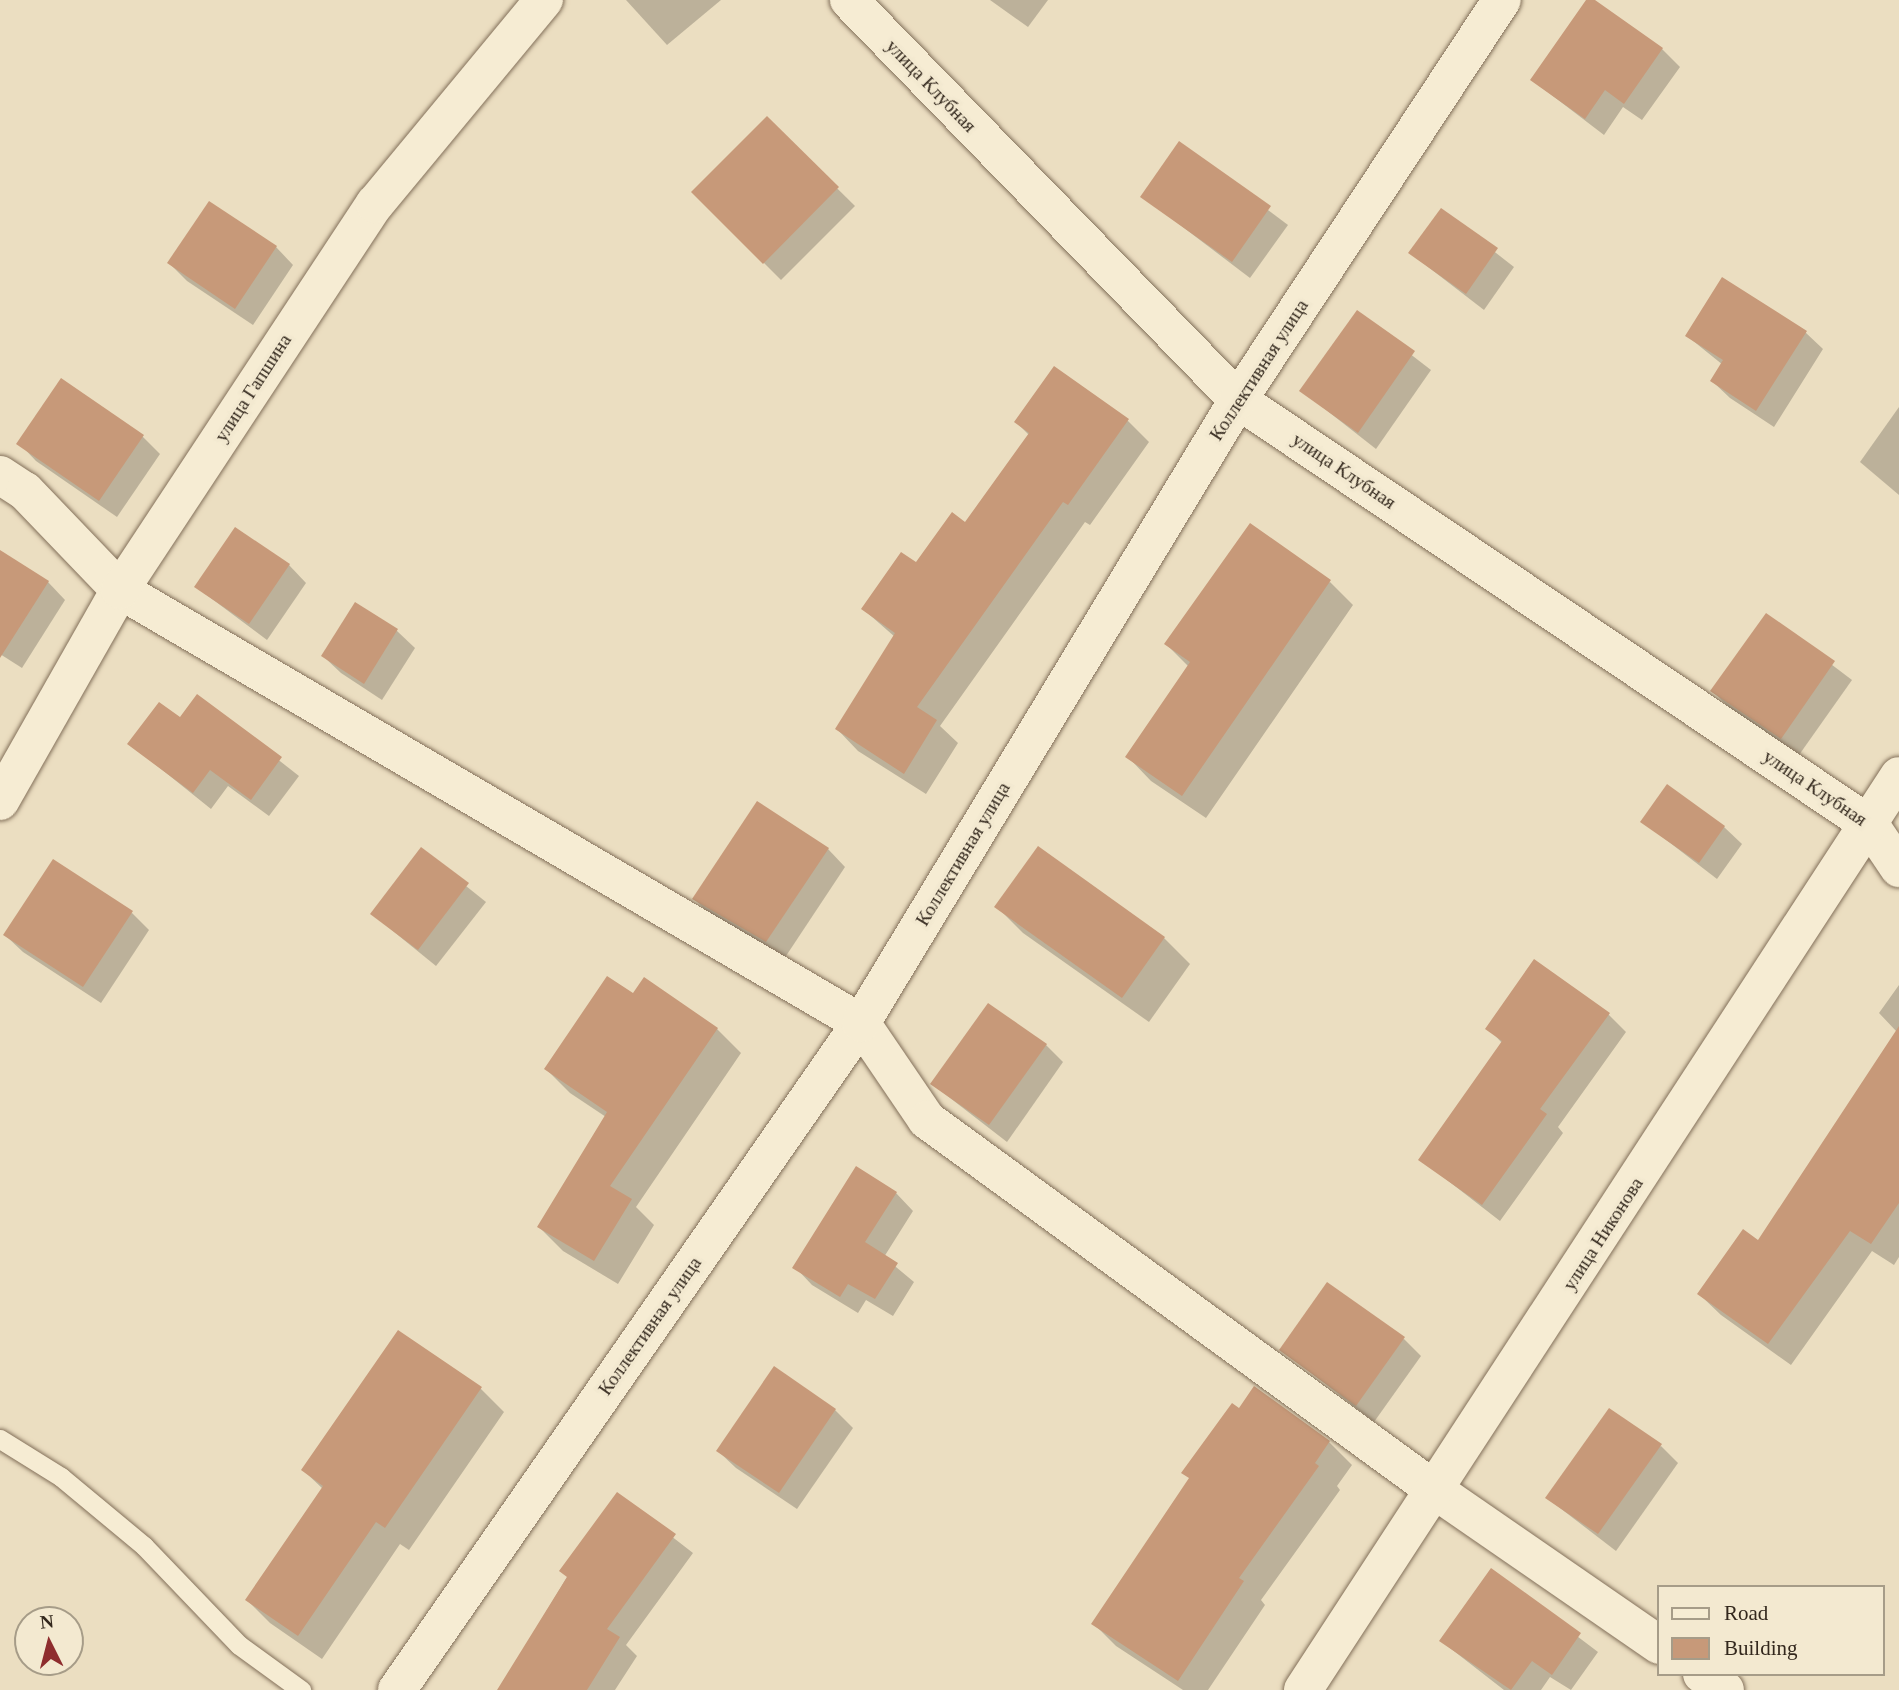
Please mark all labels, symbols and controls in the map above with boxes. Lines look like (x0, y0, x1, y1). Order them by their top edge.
street label: улица Клубная (881, 35, 981, 137)
street label: Коллективная улица (1205, 295, 1313, 445)
street label: улица Гапшина (210, 330, 296, 446)
street label: улица Клубная (1288, 428, 1400, 514)
street label: улица Клубная (1759, 745, 1871, 831)
street label: Коллективная улица (911, 778, 1015, 930)
street label: улица Никонова (1558, 1173, 1648, 1295)
street label: Коллективная улица (594, 1252, 706, 1400)
legend (1658, 1585, 1885, 1676)
text: Road (1724, 1601, 1768, 1625)
north arrow (14, 1606, 84, 1676)
text: N (39, 1610, 55, 1633)
text: Building (1724, 1636, 1798, 1660)

